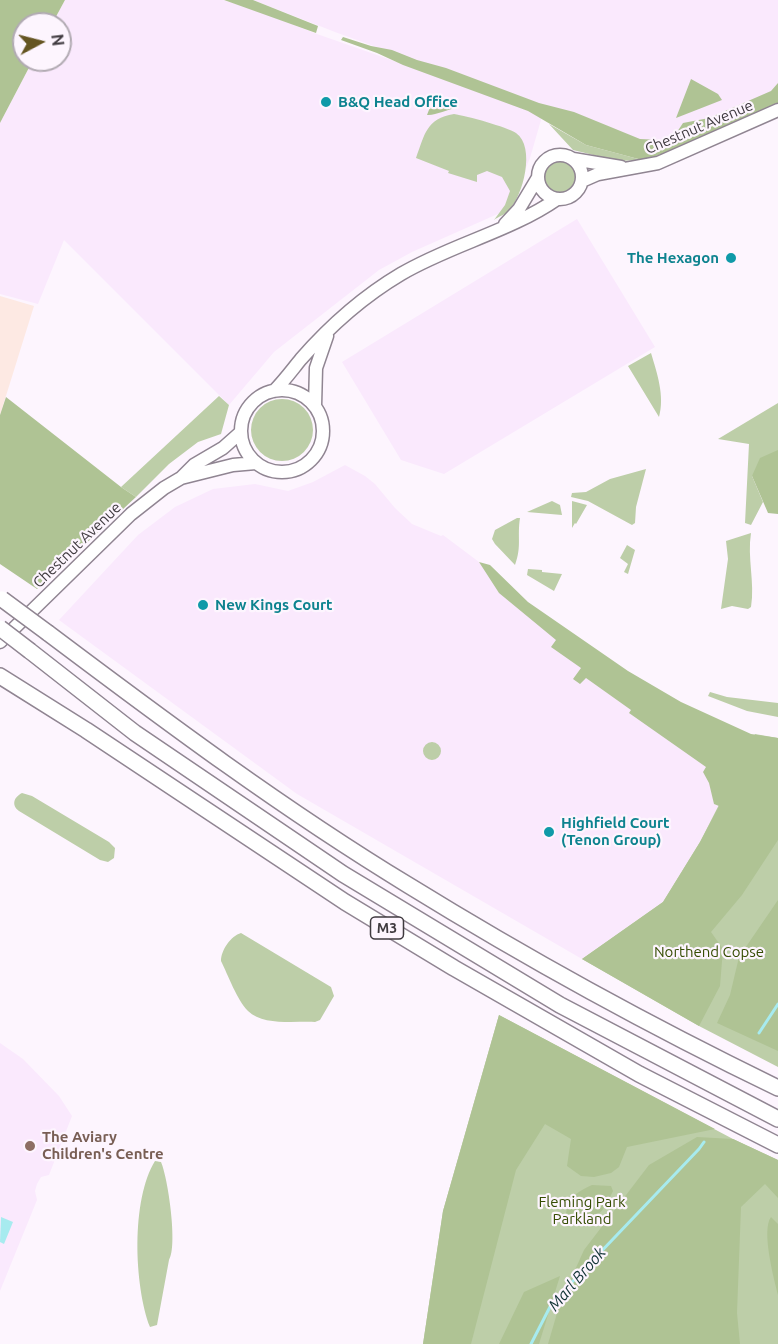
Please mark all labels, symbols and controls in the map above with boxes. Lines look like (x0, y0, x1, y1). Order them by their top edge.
north arrow (12, 12, 72, 72)
text: N (48, 33, 68, 47)
place label: B&Q Head Office (338, 93, 458, 111)
marker: B&Q Head Office (319, 95, 333, 109)
street label: Chestnut Avenue (642, 96, 756, 158)
place label: The Hexagon (627, 249, 719, 267)
marker: The Hexagon (724, 251, 738, 265)
street label: Chestnut Avenue (29, 498, 125, 592)
place label: New Kings Court (215, 596, 333, 614)
marker: New Kings Court (196, 598, 210, 612)
place label: Highfield Court (Tenon Group) (561, 814, 670, 849)
marker: Highfield Court (Tenon Group) (542, 825, 556, 839)
road number: M3 (370, 917, 404, 939)
park label: Northend Copse (654, 943, 764, 961)
place label: The Aviary Children's Centre (42, 1128, 164, 1163)
marker: The Aviary Children's Centre (23, 1139, 37, 1153)
park label: Fleming Park Parkland (538, 1193, 626, 1228)
water label: Marl Brook (544, 1243, 610, 1315)

